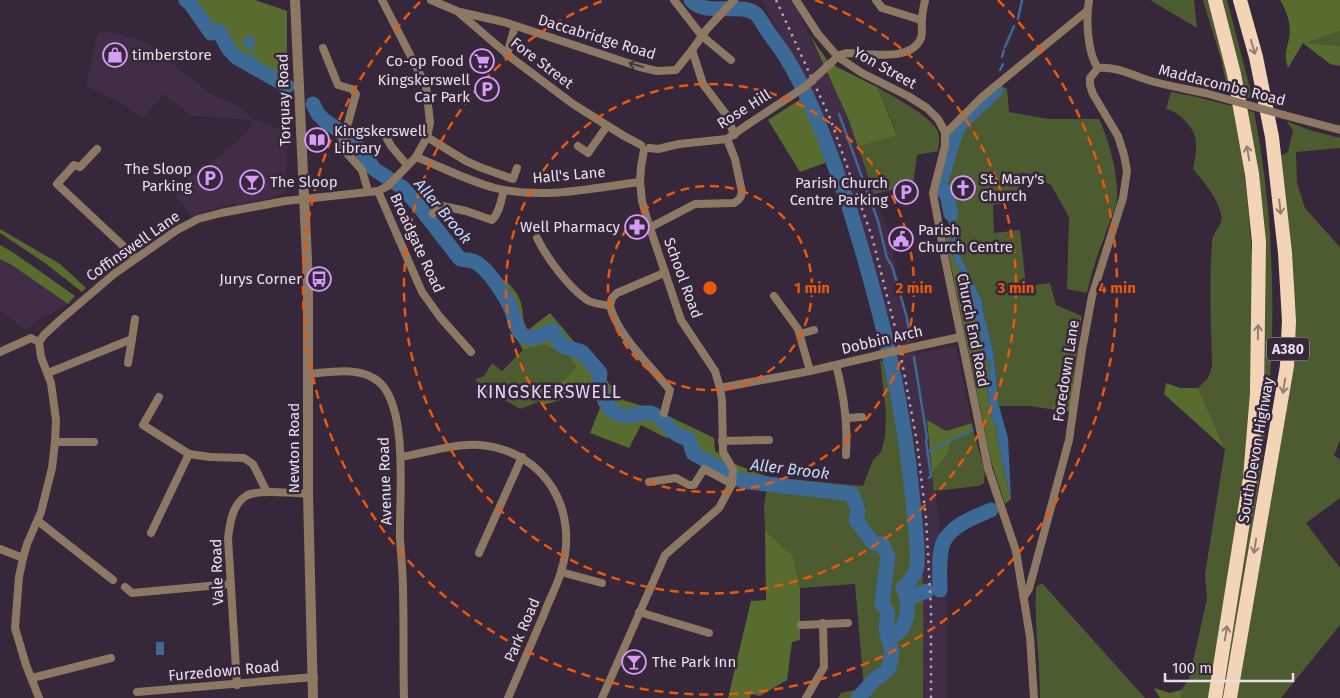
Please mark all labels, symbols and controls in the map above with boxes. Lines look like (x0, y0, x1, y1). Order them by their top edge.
street label: Daccabridge Road (536, 11, 658, 63)
street label: Fore Street (507, 34, 577, 93)
one-way arrow (1249, 38, 1259, 54)
shop icon: timberstore (102, 42, 128, 68)
street label: Yon Street (850, 43, 920, 93)
place label: timberstore (132, 46, 212, 64)
supermarket icon: Co-op Food (469, 48, 495, 74)
place label: Co-op Food (386, 52, 464, 70)
street label: Torquay Road (273, 53, 295, 147)
one-way arrow (629, 60, 645, 70)
street label: Maddacombe Road (1157, 61, 1287, 109)
place label: Kingskerswell Car Park (378, 71, 471, 106)
parking icon: Kingskerswell Car Park (474, 76, 500, 102)
street label: Rose Hill (714, 85, 775, 133)
place label: Kingskerswell Library (334, 122, 427, 157)
library icon: Kingskerswell Library (304, 127, 330, 153)
one-way arrow (1243, 145, 1253, 161)
place label: The Sloop Parking (124, 160, 192, 195)
street label: Hall's Lane (532, 163, 606, 187)
parking icon: The Sloop Parking (197, 165, 223, 191)
bar icon: The Sloop (239, 169, 265, 195)
place label: St. Mary's Church (980, 170, 1044, 205)
place label: The Sloop (270, 173, 338, 191)
water label: Aller Brook (410, 174, 476, 248)
place label: Parish Church Centre Parking (790, 174, 888, 209)
church icon: St. Mary's Church (950, 175, 976, 201)
parking icon: Parish Church Centre Parking (893, 179, 919, 205)
street label: Broadgate Road (386, 190, 448, 296)
one-way arrow (1275, 199, 1285, 215)
street label: Coffinswell Lane (83, 207, 183, 285)
pharmacy icon: Well Pharmacy (624, 214, 650, 240)
place label: Well Pharmacy (520, 218, 621, 236)
place label: Parish Church Centre (918, 221, 1013, 256)
public building icon: Parish Church Centre (888, 226, 914, 252)
street label: School Road (660, 235, 706, 321)
bus stop icon: Jurys Corner (306, 266, 332, 292)
place label: Jurys Corner (219, 270, 302, 288)
street label: Church End Road (953, 272, 993, 388)
centre of rings (701, 279, 719, 297)
text: 1 min (794, 279, 830, 297)
text: 2 min (896, 279, 932, 297)
text: 3 min (997, 279, 1034, 297)
text: 4 min (1098, 279, 1136, 297)
street label: Foredown Lane (1049, 319, 1083, 423)
street label: Dobbin Arch (839, 322, 925, 358)
one-way arrow (1253, 324, 1263, 340)
road number: A380 (1267, 338, 1309, 360)
street label: South Devon Highway (1234, 375, 1278, 524)
one-way arrow (1278, 378, 1288, 394)
district label: KINGSKERSWELL (476, 381, 622, 403)
street label: Newton Road (285, 403, 303, 493)
street label: Avenue Road (374, 437, 396, 525)
water label: Aller Brook (749, 455, 831, 483)
street label: Vale Road (207, 538, 227, 606)
one-way arrow (1250, 538, 1260, 554)
street label: Park Road (500, 595, 544, 665)
one-way arrow (1221, 625, 1231, 641)
bar icon: The Park Inn (621, 649, 647, 675)
scale bar (1165, 650, 1292, 682)
place label: The Park Inn (652, 653, 736, 671)
street label: Furzedown Road (168, 657, 280, 685)
text: 100 m (1172, 659, 1212, 677)

